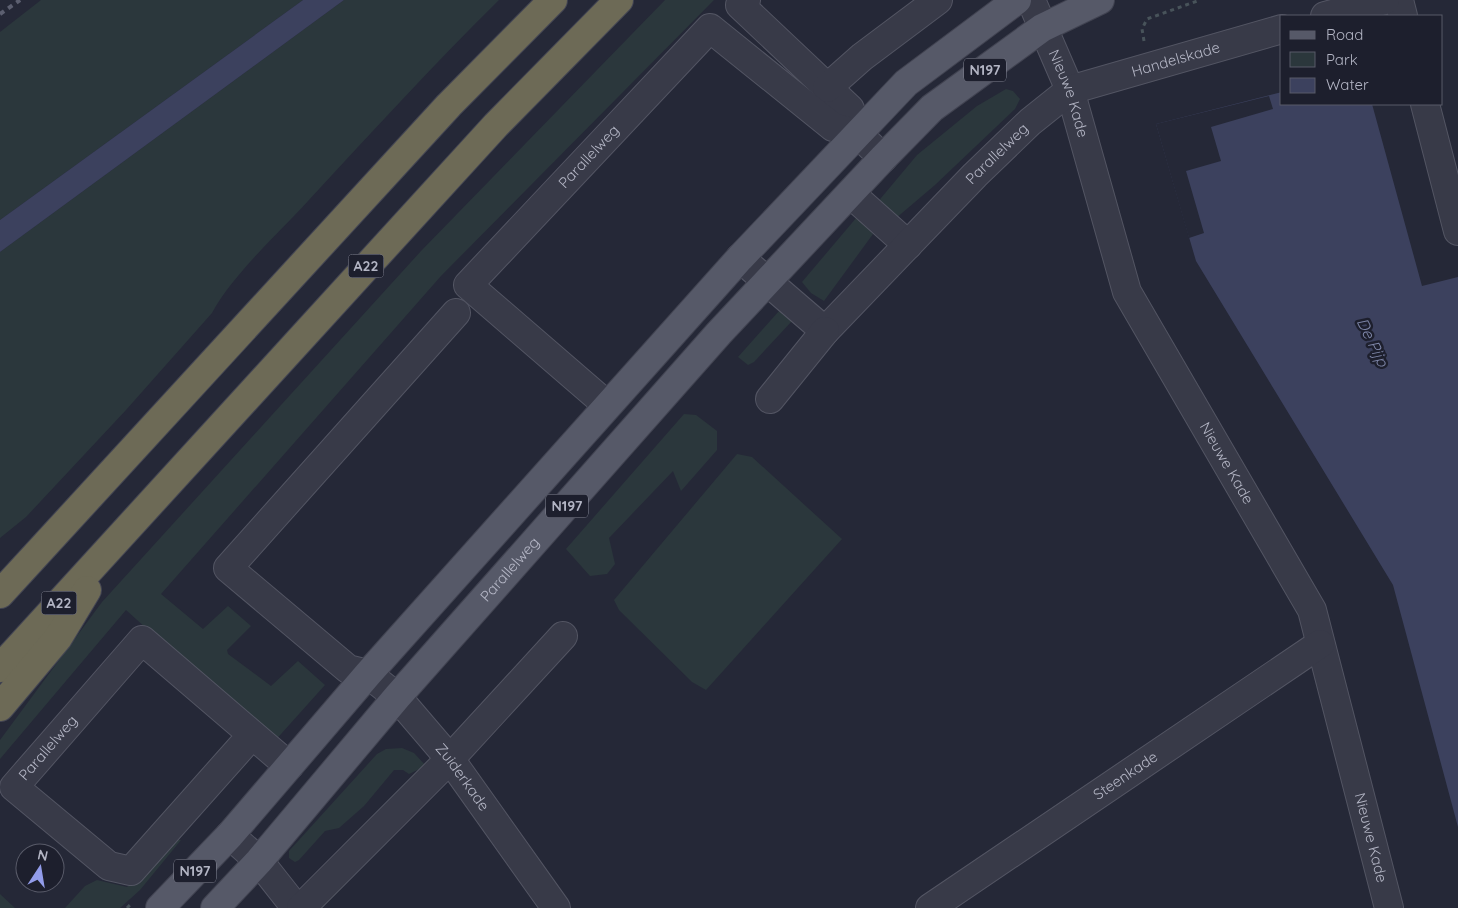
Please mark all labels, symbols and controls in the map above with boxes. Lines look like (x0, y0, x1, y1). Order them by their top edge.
legend (1280, 15, 1443, 105)
text: Road (1326, 25, 1363, 44)
street label: Handelskade (1129, 37, 1222, 81)
street label: Nieuwe Kade (1045, 47, 1093, 139)
text: Park (1326, 50, 1358, 69)
road number: N197 (964, 58, 1006, 82)
text: Water (1326, 75, 1369, 94)
street label: Parallelweg (961, 119, 1032, 188)
street label: Parallelweg (554, 121, 623, 192)
road number: A22 (348, 255, 384, 278)
water label: De Pijp (1353, 314, 1394, 371)
street label: Nieuwe Kade (1196, 418, 1258, 507)
road number: N197 (546, 494, 588, 518)
street label: Parallelweg (476, 533, 543, 605)
road number: A22 (42, 592, 76, 614)
street label: Parallelweg (14, 711, 81, 784)
street label: Zuiderkade (432, 739, 494, 814)
street label: Steenkade (1089, 747, 1161, 804)
street label: Nieuwe Kade (1351, 791, 1392, 884)
north arrow (15, 843, 65, 893)
text: N (36, 845, 50, 865)
road number: N197 (174, 859, 216, 882)

